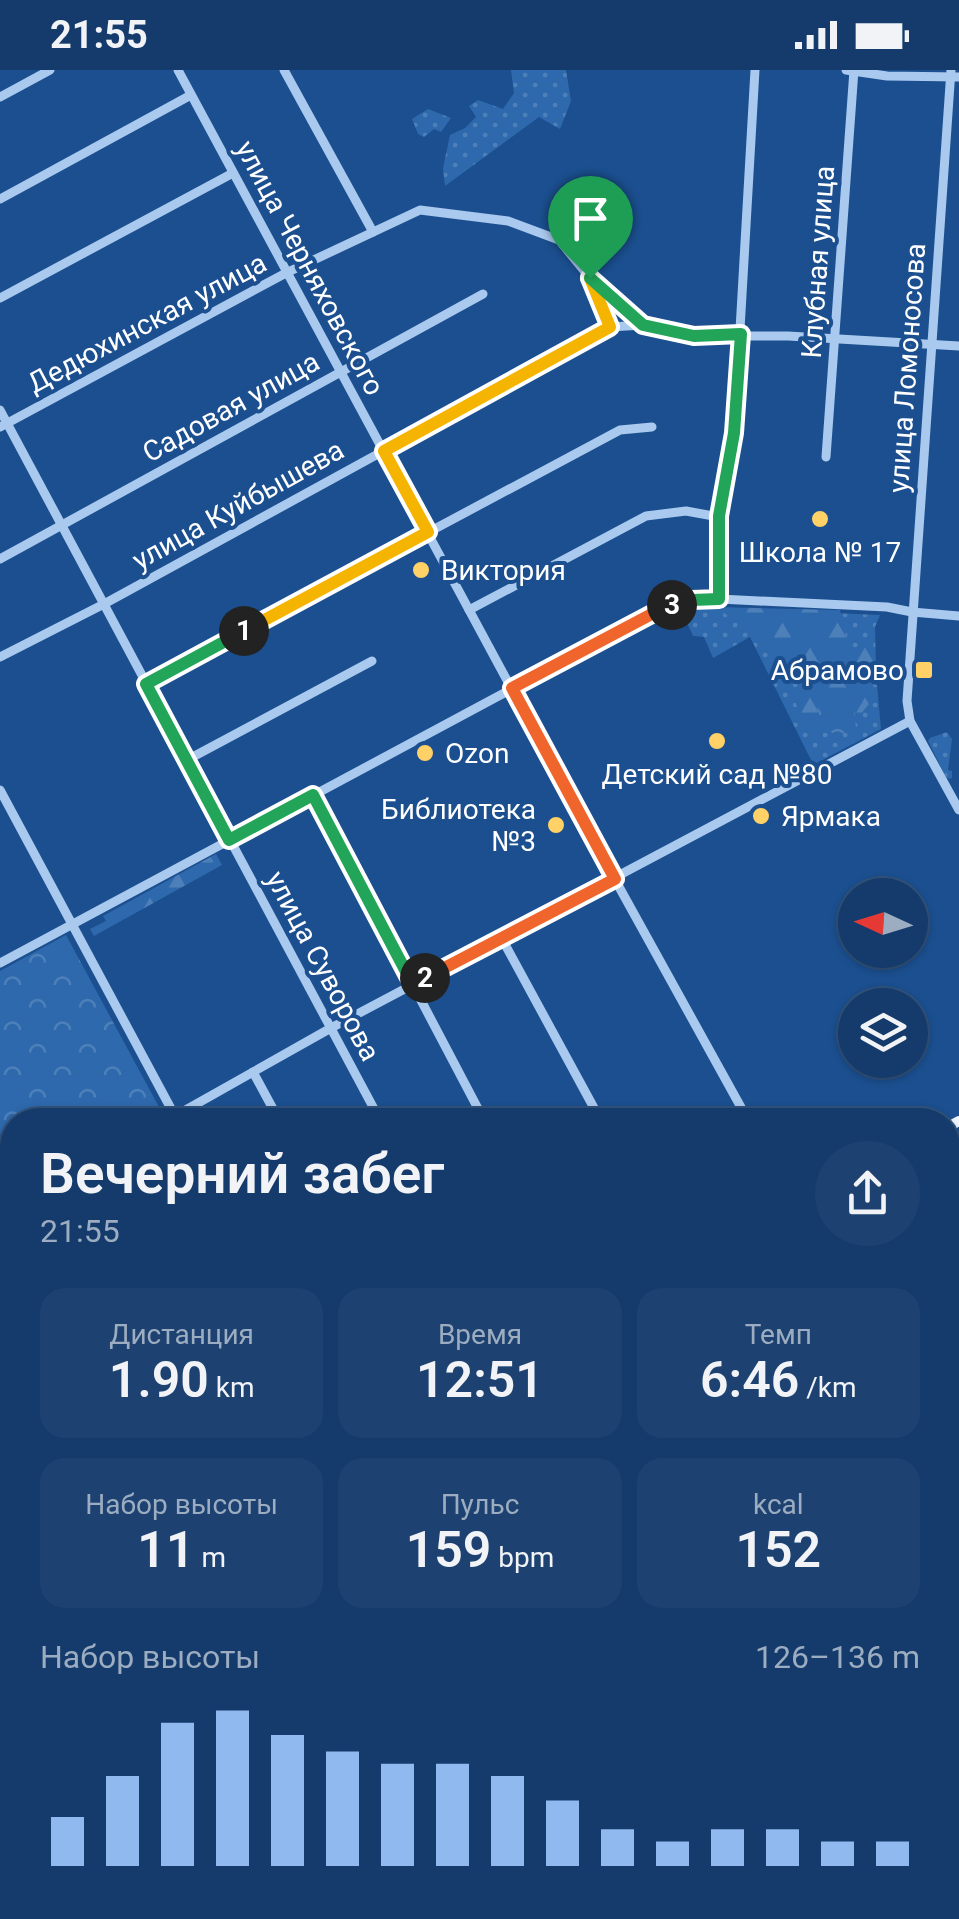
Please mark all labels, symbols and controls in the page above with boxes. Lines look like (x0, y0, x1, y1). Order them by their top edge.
text: 21:55 (50, 13, 148, 57)
street label: улица Черняховского (229, 135, 391, 401)
street label: Клубная улица (795, 164, 841, 360)
pin (548, 176, 633, 279)
icon: arrive (563, 191, 618, 246)
street label: улица Ломоносова (882, 242, 932, 494)
street label: Дедюхинская улица (22, 246, 272, 400)
street label: Садовая улица (137, 345, 325, 469)
street label: улица Куйбышева (127, 433, 349, 577)
marker: Школа № 17 (809, 508, 831, 530)
place label: Школа № 17 (739, 536, 901, 569)
place label: Виктория (441, 554, 566, 587)
marker: Виктория (410, 559, 432, 581)
pin: 3 (647, 580, 697, 630)
text: 3 (664, 588, 680, 621)
pin: 1 (219, 606, 269, 656)
text: 1 (236, 614, 252, 647)
place label: Абрамово (771, 654, 904, 687)
marker: Абрамово (913, 659, 935, 681)
marker: Детский сад №80 (706, 730, 728, 752)
place label: Ozon (445, 737, 509, 770)
marker: Ozon (414, 742, 436, 764)
place label: Детский сад №80 (601, 758, 833, 791)
place label: Библиотека №3 (381, 793, 536, 858)
place label: Ярмака (781, 800, 881, 833)
marker: Ярмака (750, 805, 772, 827)
marker: Библиотека №3 (545, 814, 567, 836)
street label: улица Суворова (259, 865, 387, 1067)
north arrow (838, 878, 928, 968)
map controls (838, 878, 928, 1078)
pin: 2 (400, 953, 450, 1003)
text: 2 (417, 961, 433, 994)
button: layers (838, 988, 928, 1078)
button: share (815, 1141, 920, 1246)
text: Вечерний забег (40, 1142, 444, 1206)
text: 21:55 (40, 1212, 120, 1250)
text: Дистанция (109, 1318, 254, 1351)
text: Время (438, 1318, 522, 1351)
text: Темп (745, 1318, 812, 1351)
text: 1.90 (109, 1351, 209, 1409)
text: 12:51 (416, 1351, 544, 1409)
text: 6:46 (700, 1351, 799, 1409)
text: km (209, 1371, 254, 1404)
text: /km (799, 1371, 857, 1404)
text: Набор высоты (85, 1488, 278, 1521)
text: Пульс (441, 1488, 519, 1521)
text: kcal (753, 1488, 804, 1521)
text: 11 (137, 1521, 194, 1579)
text: 159 (406, 1521, 491, 1579)
text: 152 (735, 1521, 821, 1579)
text: m (194, 1541, 226, 1574)
text: bpm (491, 1541, 554, 1574)
text: Набор высоты (40, 1638, 260, 1676)
text: 126–136 m (755, 1638, 920, 1676)

